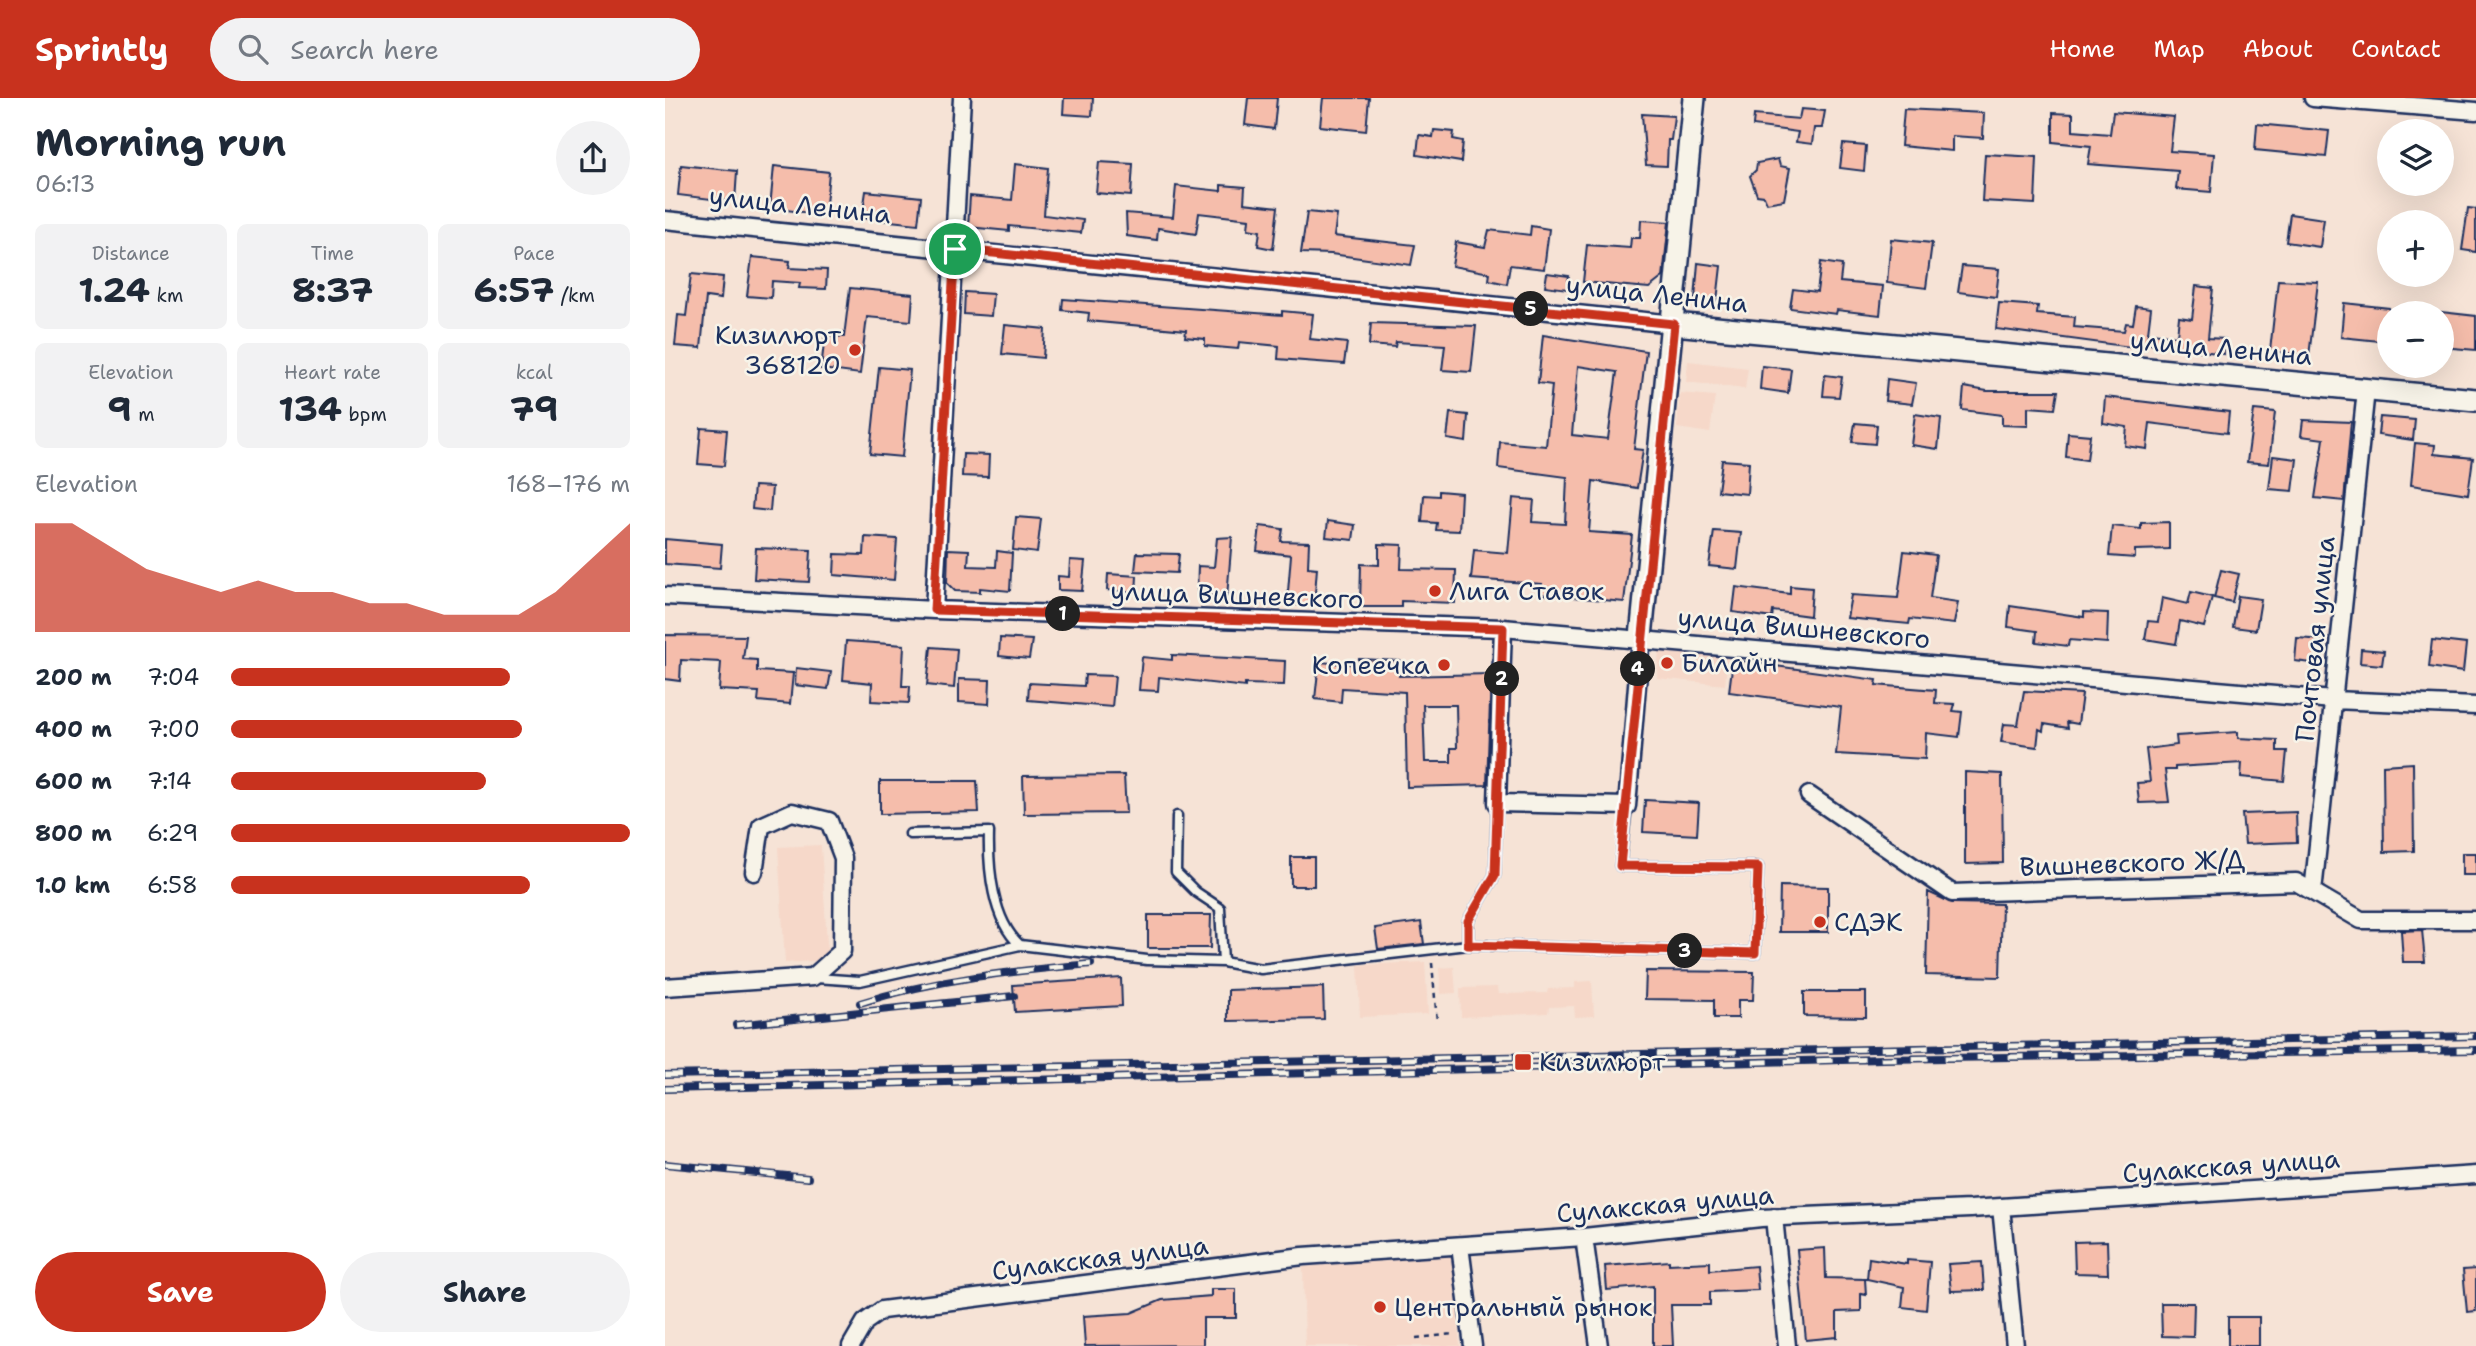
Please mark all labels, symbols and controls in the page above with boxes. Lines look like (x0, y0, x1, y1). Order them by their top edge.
search box (210, 18, 700, 81)
text: Sprintly (35, 27, 168, 72)
icon: search (234, 30, 272, 68)
text: Search here (290, 32, 439, 67)
text: Home (2049, 33, 2115, 65)
text: Map (2153, 33, 2205, 65)
text: About (2243, 33, 2313, 65)
text: Contact (2351, 33, 2441, 65)
text: Morning run (35, 117, 286, 168)
map controls (2377, 119, 2454, 378)
button: layers (2377, 119, 2454, 196)
button: share (556, 121, 630, 195)
text: 06:13 (35, 169, 95, 199)
street label: улица Ленина (707, 178, 893, 231)
button: + (2377, 210, 2454, 287)
pin (925, 219, 985, 279)
icon: arrive (936, 230, 974, 268)
text: Distance (92, 241, 170, 266)
text: Time (311, 241, 354, 266)
text: Pace (513, 241, 555, 266)
text: 1.24 (78, 266, 150, 313)
text: 8:37 (292, 266, 373, 313)
text: 6:57 (474, 266, 554, 313)
street label: улица Ленина (1564, 267, 1750, 320)
text: km (150, 283, 183, 308)
text: /km (554, 283, 595, 308)
pin: 5 (1513, 292, 1549, 326)
text: 5 (1525, 296, 1536, 321)
button: − (2377, 301, 2454, 378)
place label: Кизилюрт 368120 (715, 317, 842, 382)
street label: улица Ленина (2129, 322, 2313, 373)
marker: Кизилюрт 368120 (847, 342, 863, 358)
text: Elevation (88, 360, 173, 385)
text: Heart rate (284, 360, 381, 385)
text: kcal (516, 360, 553, 385)
text: 9 (107, 385, 132, 432)
text: 134 (278, 385, 342, 432)
text: 79 (510, 385, 559, 432)
text: m (132, 402, 155, 427)
text: bpm (342, 402, 387, 427)
text: Elevation (35, 469, 138, 499)
text: 168–176 m (506, 469, 630, 499)
street label: Почтовая улица (2286, 534, 2343, 743)
street label: улица Вишневского (1110, 573, 1364, 616)
place label: Лига Ставок (1449, 573, 1605, 608)
marker: Лига Ставок (1427, 583, 1443, 599)
pin: 1 (1045, 596, 1081, 632)
street label: улица Вишневского (1676, 599, 1932, 656)
text: 1 (1058, 601, 1067, 626)
place label: Билайн (1681, 645, 1778, 680)
place label: Копеечка (1312, 647, 1430, 682)
pin: 4 (1621, 652, 1655, 686)
marker: Билайн (1659, 655, 1675, 671)
text: 4 (1631, 656, 1644, 681)
marker: Копеечка (1436, 657, 1452, 673)
text: 200 m (35, 662, 112, 692)
text: 7:04 (147, 662, 199, 692)
pin: 2 (1485, 662, 1519, 696)
text: 2 (1495, 666, 1508, 691)
text: 400 m (35, 714, 112, 744)
text: 7:00 (147, 714, 200, 744)
text: 600 m (35, 766, 112, 796)
text: 7:14 (147, 766, 192, 796)
text: 800 m (35, 818, 112, 848)
text: 6:29 (147, 818, 198, 848)
street label: Вишневского Ж/Д (2019, 841, 2246, 884)
text: 1.0 km (35, 870, 110, 900)
text: 6:58 (147, 870, 198, 900)
place label: СДЭК (1834, 904, 1903, 939)
marker: СДЭК (1812, 914, 1828, 930)
pin: 3 (1667, 934, 1703, 968)
text: 3 (1678, 938, 1691, 963)
place label: Кизилюрт (1539, 1044, 1666, 1079)
marker: Кизилюрт (1513, 1052, 1533, 1072)
street label: Сулакская улица (2121, 1140, 2341, 1191)
street label: Сулакская улица (1555, 1177, 1775, 1230)
street label: Сулакская улица (990, 1227, 1210, 1288)
button: Save (35, 1252, 326, 1332)
button: Share (340, 1252, 630, 1332)
place label: Центральный рынок (1394, 1289, 1653, 1324)
marker: Центральный рынок (1372, 1299, 1388, 1315)

